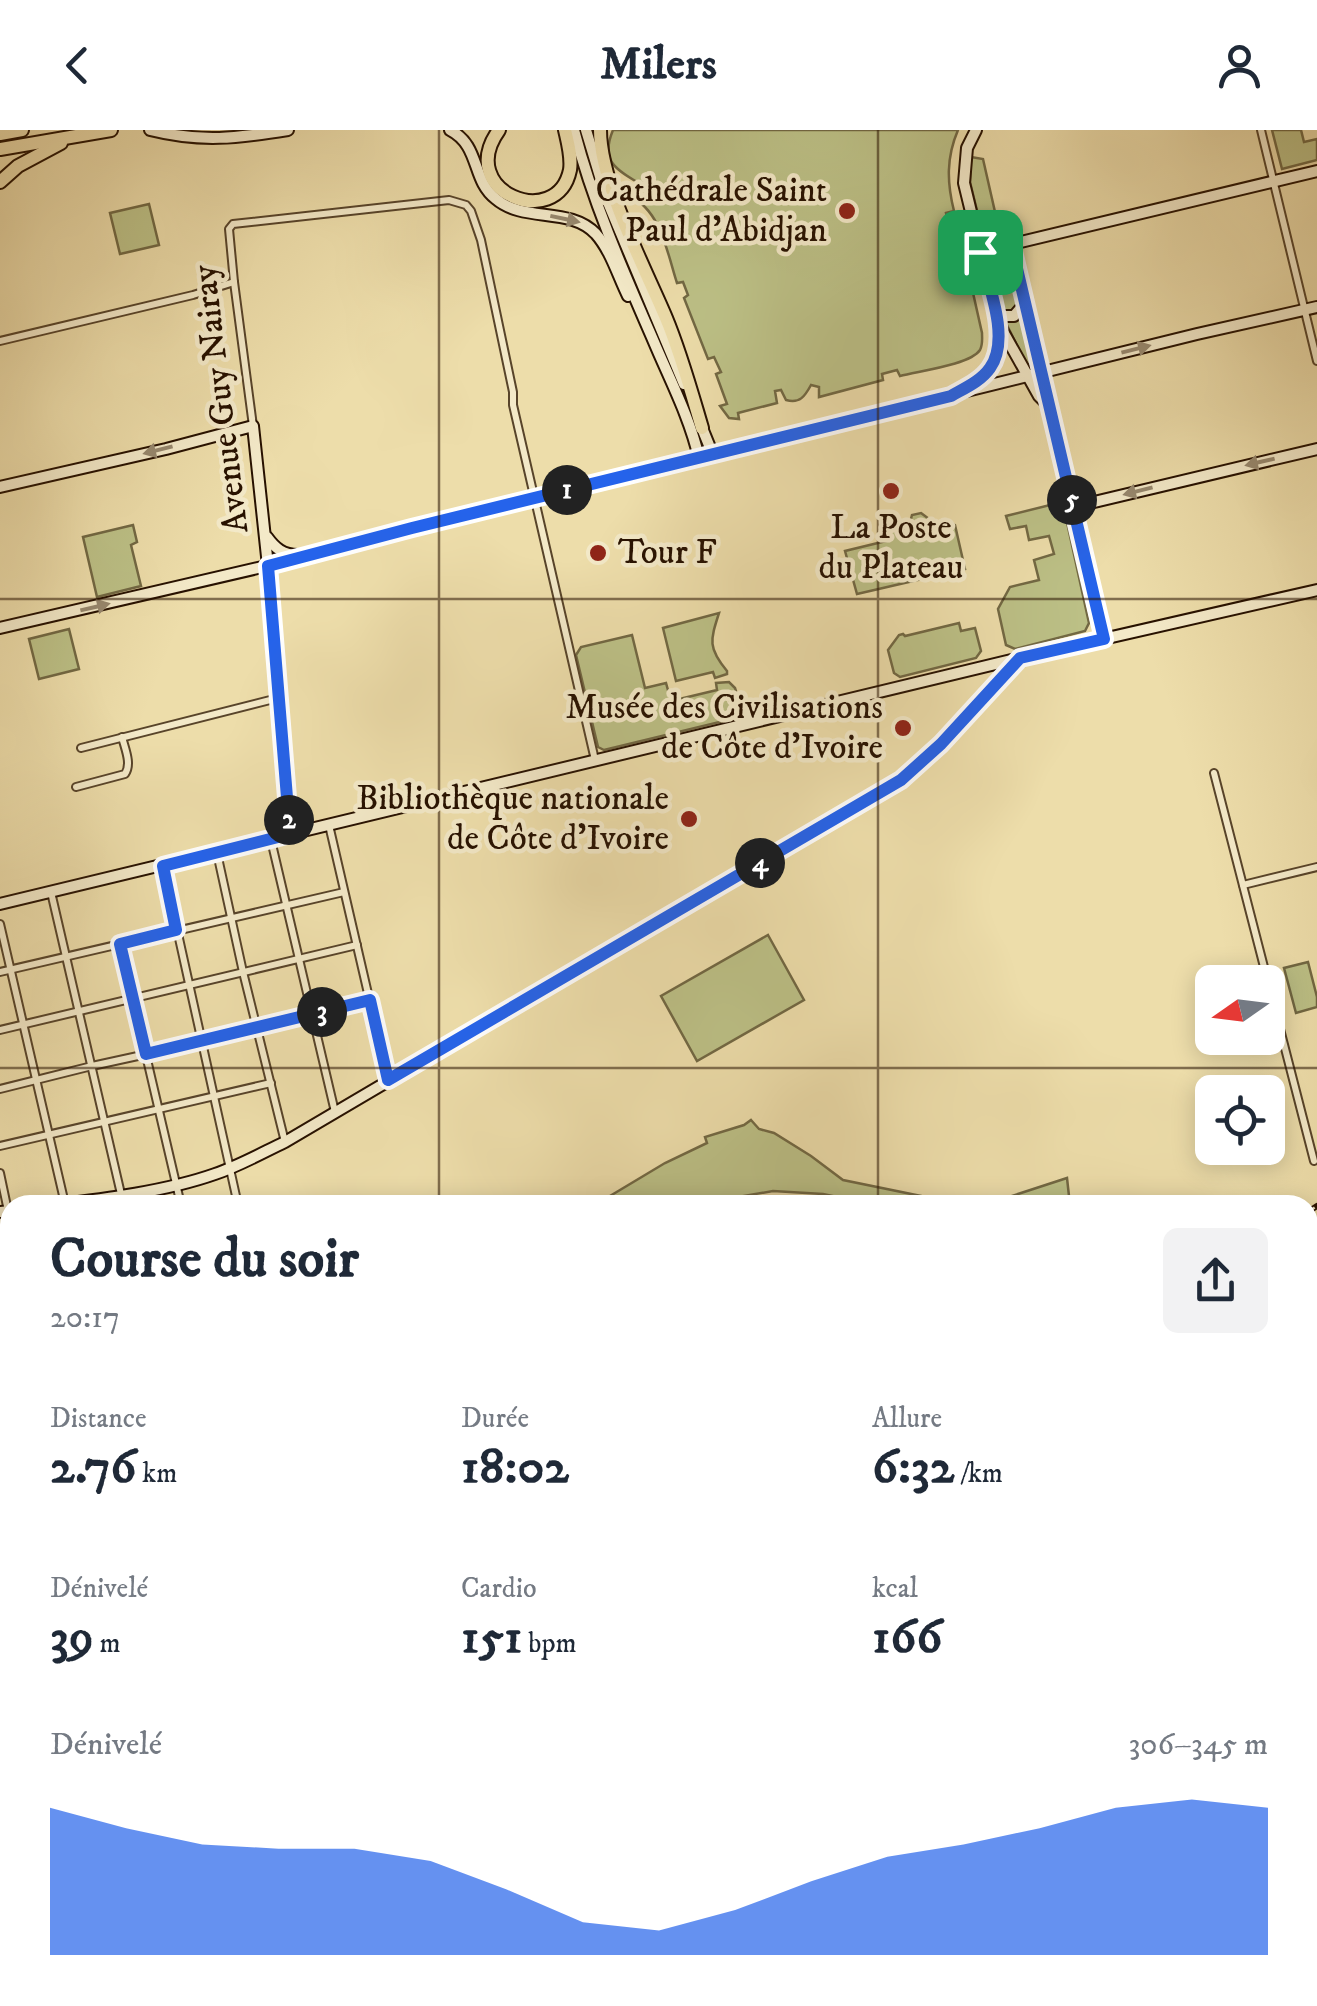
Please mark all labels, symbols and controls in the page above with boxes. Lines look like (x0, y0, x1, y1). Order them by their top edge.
text: Milers (600, 37, 717, 93)
icon: back (50, 38, 105, 93)
icon: person (1212, 38, 1267, 93)
place label: Cathédrale Saint Paul d'Abidjan (596, 169, 827, 253)
marker: Cathédrale Saint Paul d'Abidjan (836, 200, 858, 222)
pin (938, 210, 1023, 295)
one-way arrow (550, 212, 581, 228)
icon: arrive (953, 225, 1008, 280)
street label: Avenue Guy Nairay (183, 262, 259, 536)
one-way arrow (1121, 341, 1152, 356)
one-way arrow (143, 443, 174, 459)
one-way arrow (1244, 455, 1275, 470)
pin: 1 (542, 465, 592, 515)
text: 1 (562, 472, 572, 507)
pin: 5 (1047, 475, 1097, 525)
marker: La Poste du Plateau (880, 480, 902, 502)
text: 5 (1065, 482, 1079, 517)
one-way arrow (1122, 483, 1153, 499)
place label: La Poste du Plateau (819, 506, 963, 590)
place label: Tour F (618, 531, 717, 575)
marker: Tour F (587, 542, 609, 564)
one-way arrow (80, 598, 111, 614)
place label: Musée des Civilisations de Côte d’Ivoire (565, 686, 883, 770)
marker: Musée des Civilisations de Côte d’Ivoire (892, 717, 914, 739)
place label: Bibliothèque nationale de Côte d'Ivoire (357, 777, 669, 861)
pin: 2 (264, 795, 314, 845)
text: 2 (282, 802, 296, 837)
marker: Bibliothèque nationale de Côte d'Ivoire (678, 808, 700, 830)
pin: 4 (735, 838, 785, 888)
text: 4 (752, 845, 768, 880)
north arrow (1195, 965, 1285, 1055)
map controls (1195, 965, 1285, 1165)
pin: 3 (297, 987, 347, 1037)
text: 3 (317, 994, 327, 1029)
button: locate (1195, 1075, 1285, 1165)
text: Course du soir (50, 1226, 359, 1295)
button: share (1163, 1228, 1268, 1333)
text: 20:17 (50, 1298, 120, 1338)
text: Distance (50, 1401, 146, 1436)
text: Durée (461, 1401, 529, 1436)
text: Allure (872, 1401, 942, 1436)
text: 2.76 (50, 1436, 136, 1499)
text: 18:02 (461, 1436, 569, 1499)
text: 6:32 (872, 1436, 954, 1499)
text: km (136, 1456, 177, 1491)
text: /km (954, 1456, 1003, 1491)
text: Dénivelé (50, 1571, 148, 1606)
text: Cardio (461, 1571, 537, 1606)
text: kcal (872, 1571, 918, 1606)
text: 39 (50, 1606, 94, 1669)
text: 151 (461, 1606, 522, 1669)
text: 166 (872, 1606, 942, 1669)
text: m (94, 1626, 121, 1661)
text: bpm (522, 1626, 576, 1661)
text: Dénivelé (50, 1725, 162, 1765)
text: 306–345 m (1128, 1725, 1268, 1765)

